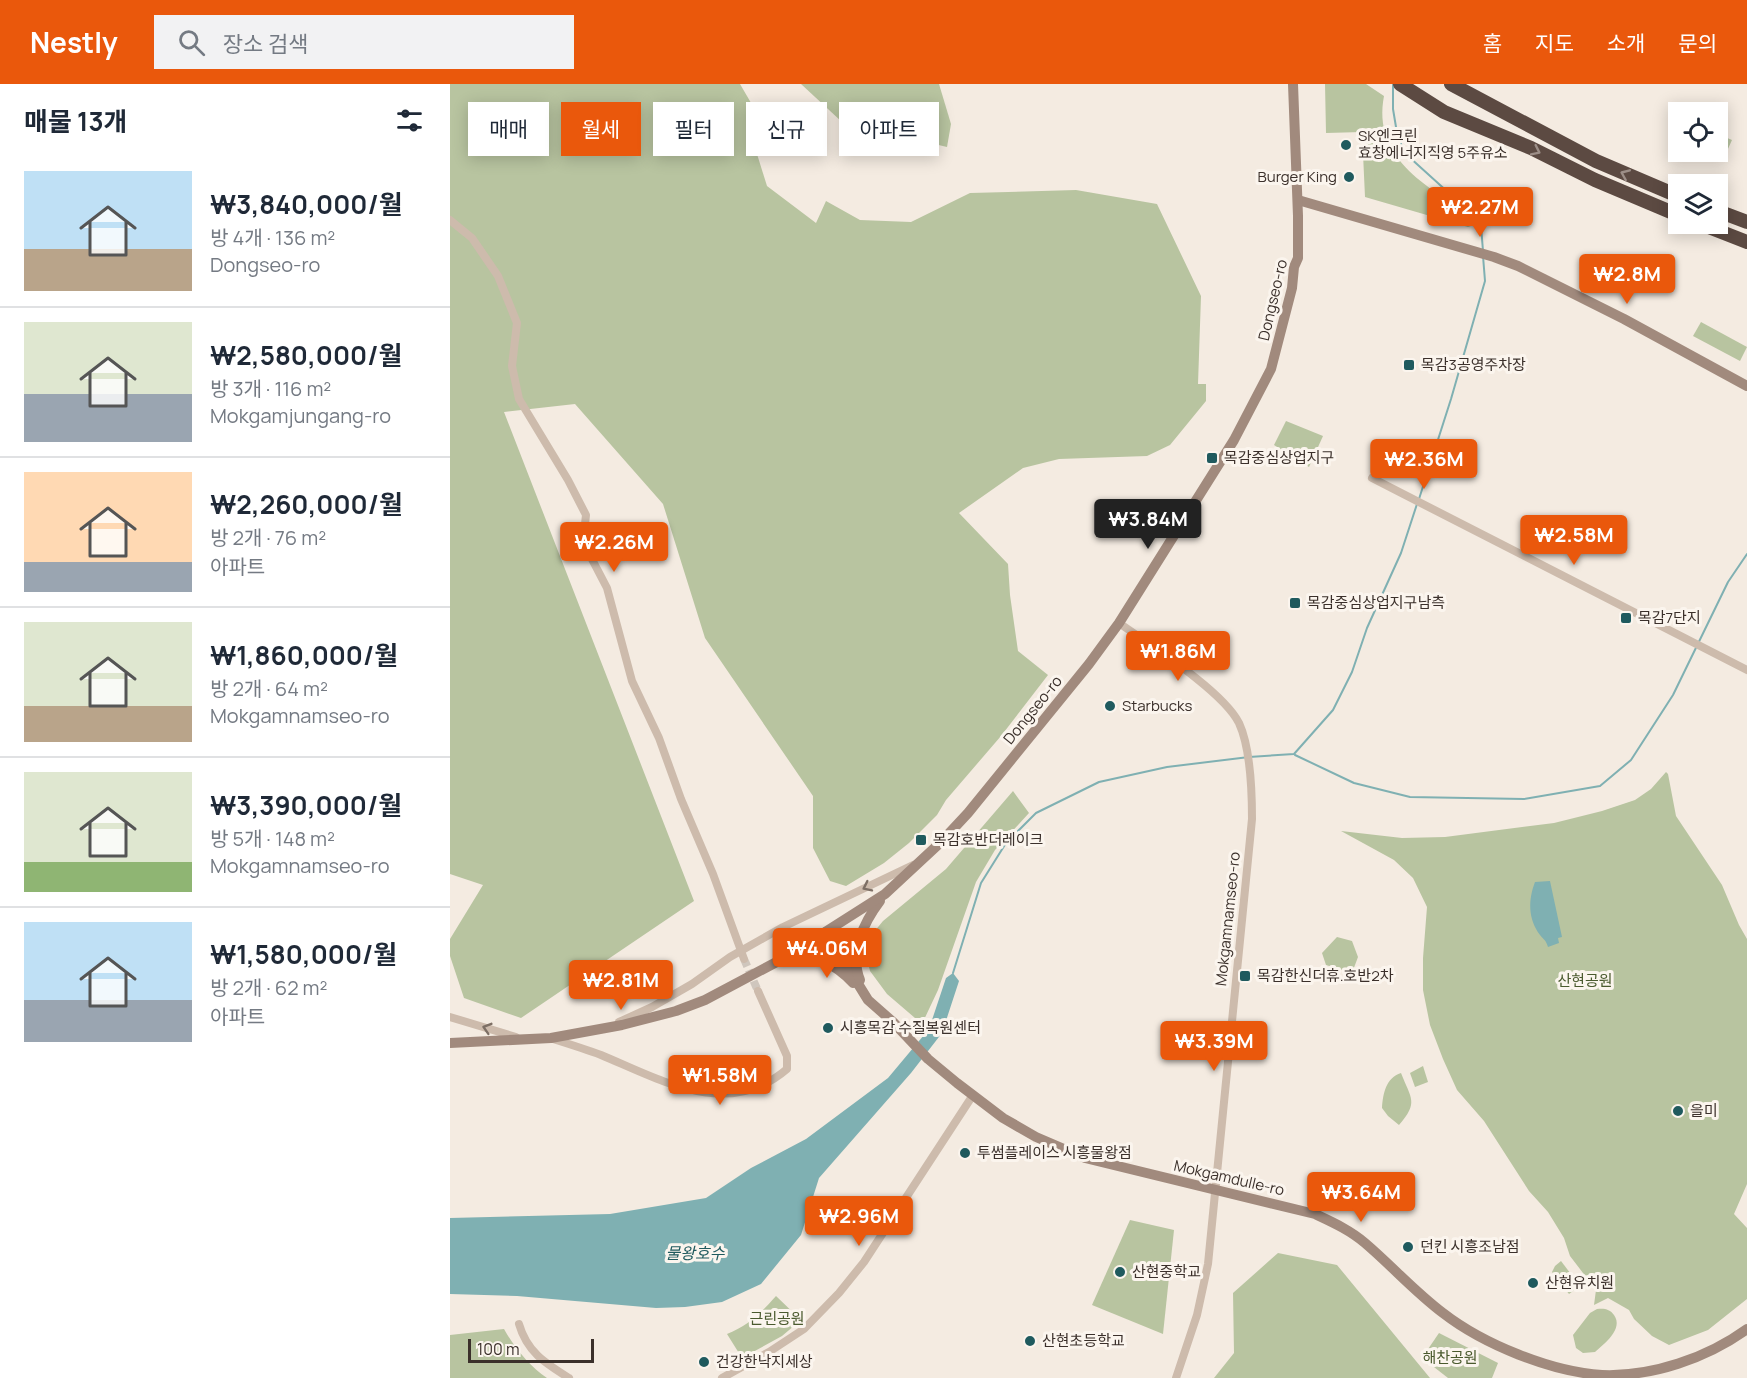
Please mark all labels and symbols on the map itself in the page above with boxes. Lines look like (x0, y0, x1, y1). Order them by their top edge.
place label: SK엔크린 효창에너지직영 5주유소 (1358, 125, 1508, 163)
marker: SK엔크린 효창에너지직영 5주유소 (1339, 138, 1353, 152)
one-way arrow (1530, 144, 1541, 156)
place label: Burger King (1258, 166, 1337, 187)
one-way arrow (1620, 169, 1631, 181)
marker: Burger King (1342, 170, 1356, 184)
pin: ₩2.27M (1431, 187, 1529, 238)
pin: ₩2.8M (1585, 254, 1669, 305)
street label: Dongseo-ro (1253, 257, 1292, 343)
place label: 목감3공영주차장 (1421, 354, 1526, 375)
marker: 목감3공영주차장 (1402, 358, 1416, 372)
pin: ₩2.36M (1375, 439, 1473, 490)
place label: 목감중심상업지구 (1224, 447, 1334, 468)
marker: 목감중심상업지구 (1205, 451, 1219, 465)
pin: ₩3.84M (1099, 499, 1197, 550)
pin: ₩2.58M (1525, 515, 1623, 566)
pin: ₩2.26M (565, 522, 663, 573)
place label: 목감중심상업지구남측 (1307, 592, 1445, 613)
marker: 목감중심상업지구남측 (1288, 596, 1302, 610)
place label: 목감7단지 (1638, 607, 1701, 628)
marker: 목감7단지 (1619, 611, 1633, 625)
pin: ₩1.86M (1129, 631, 1227, 682)
street label: Dongseo-ro (998, 671, 1067, 748)
place label: Starbucks (1122, 695, 1192, 716)
marker: Starbucks (1103, 699, 1117, 713)
place label: 목감호반더레이크 (933, 829, 1043, 850)
marker: 목감호반더레이크 (914, 833, 928, 847)
street label: Mokgamnamseo-ro (1210, 851, 1245, 987)
one-way arrow (862, 880, 873, 892)
pin: ₩4.06M (778, 928, 876, 979)
pin: ₩2.81M (572, 960, 670, 1011)
place label: 목감한신더휴.호반2차 (1257, 965, 1394, 986)
marker: 목감한신더휴.호반2차 (1238, 969, 1252, 983)
park label: 산현공원 (1557, 970, 1613, 991)
place label: 시흥목감 수질복원센터 (840, 1017, 981, 1038)
marker: 시흥목감 수질복원센터 (821, 1021, 835, 1035)
pin: ₩3.39M (1165, 1021, 1263, 1072)
one-way arrow (482, 1023, 493, 1035)
pin: ₩1.58M (671, 1055, 769, 1106)
place label: 을미 (1690, 1100, 1718, 1121)
marker: 을미 (1671, 1104, 1685, 1118)
place label: 투썸플레이스 시흥물왕점 (977, 1142, 1132, 1163)
marker: 투썸플레이스 시흥물왕점 (958, 1146, 972, 1160)
street label: Mokgamdulle-ro (1172, 1155, 1287, 1200)
pin: ₩3.64M (1312, 1172, 1410, 1223)
pin: ₩2.96M (810, 1196, 908, 1247)
place label: 던킨 시흥조남점 (1420, 1236, 1520, 1257)
marker: 던킨 시흥조남점 (1401, 1240, 1415, 1254)
water label: 물왕호수 (666, 1242, 726, 1264)
place label: 산현중학교 (1132, 1261, 1201, 1282)
marker: 산현중학교 (1113, 1265, 1127, 1279)
place label: 산현유치원 (1545, 1272, 1614, 1293)
marker: 산현유치원 (1526, 1276, 1540, 1290)
park label: 근린공원 (749, 1308, 805, 1329)
place label: 산현초등학교 (1042, 1330, 1125, 1351)
marker: 산현초등학교 (1023, 1334, 1037, 1348)
scale bar (468, 1336, 594, 1364)
park label: 해찬공원 (1422, 1347, 1478, 1368)
place label: 건강한낙지세상 (716, 1351, 813, 1372)
marker: 건강한낙지세상 (697, 1355, 711, 1369)

